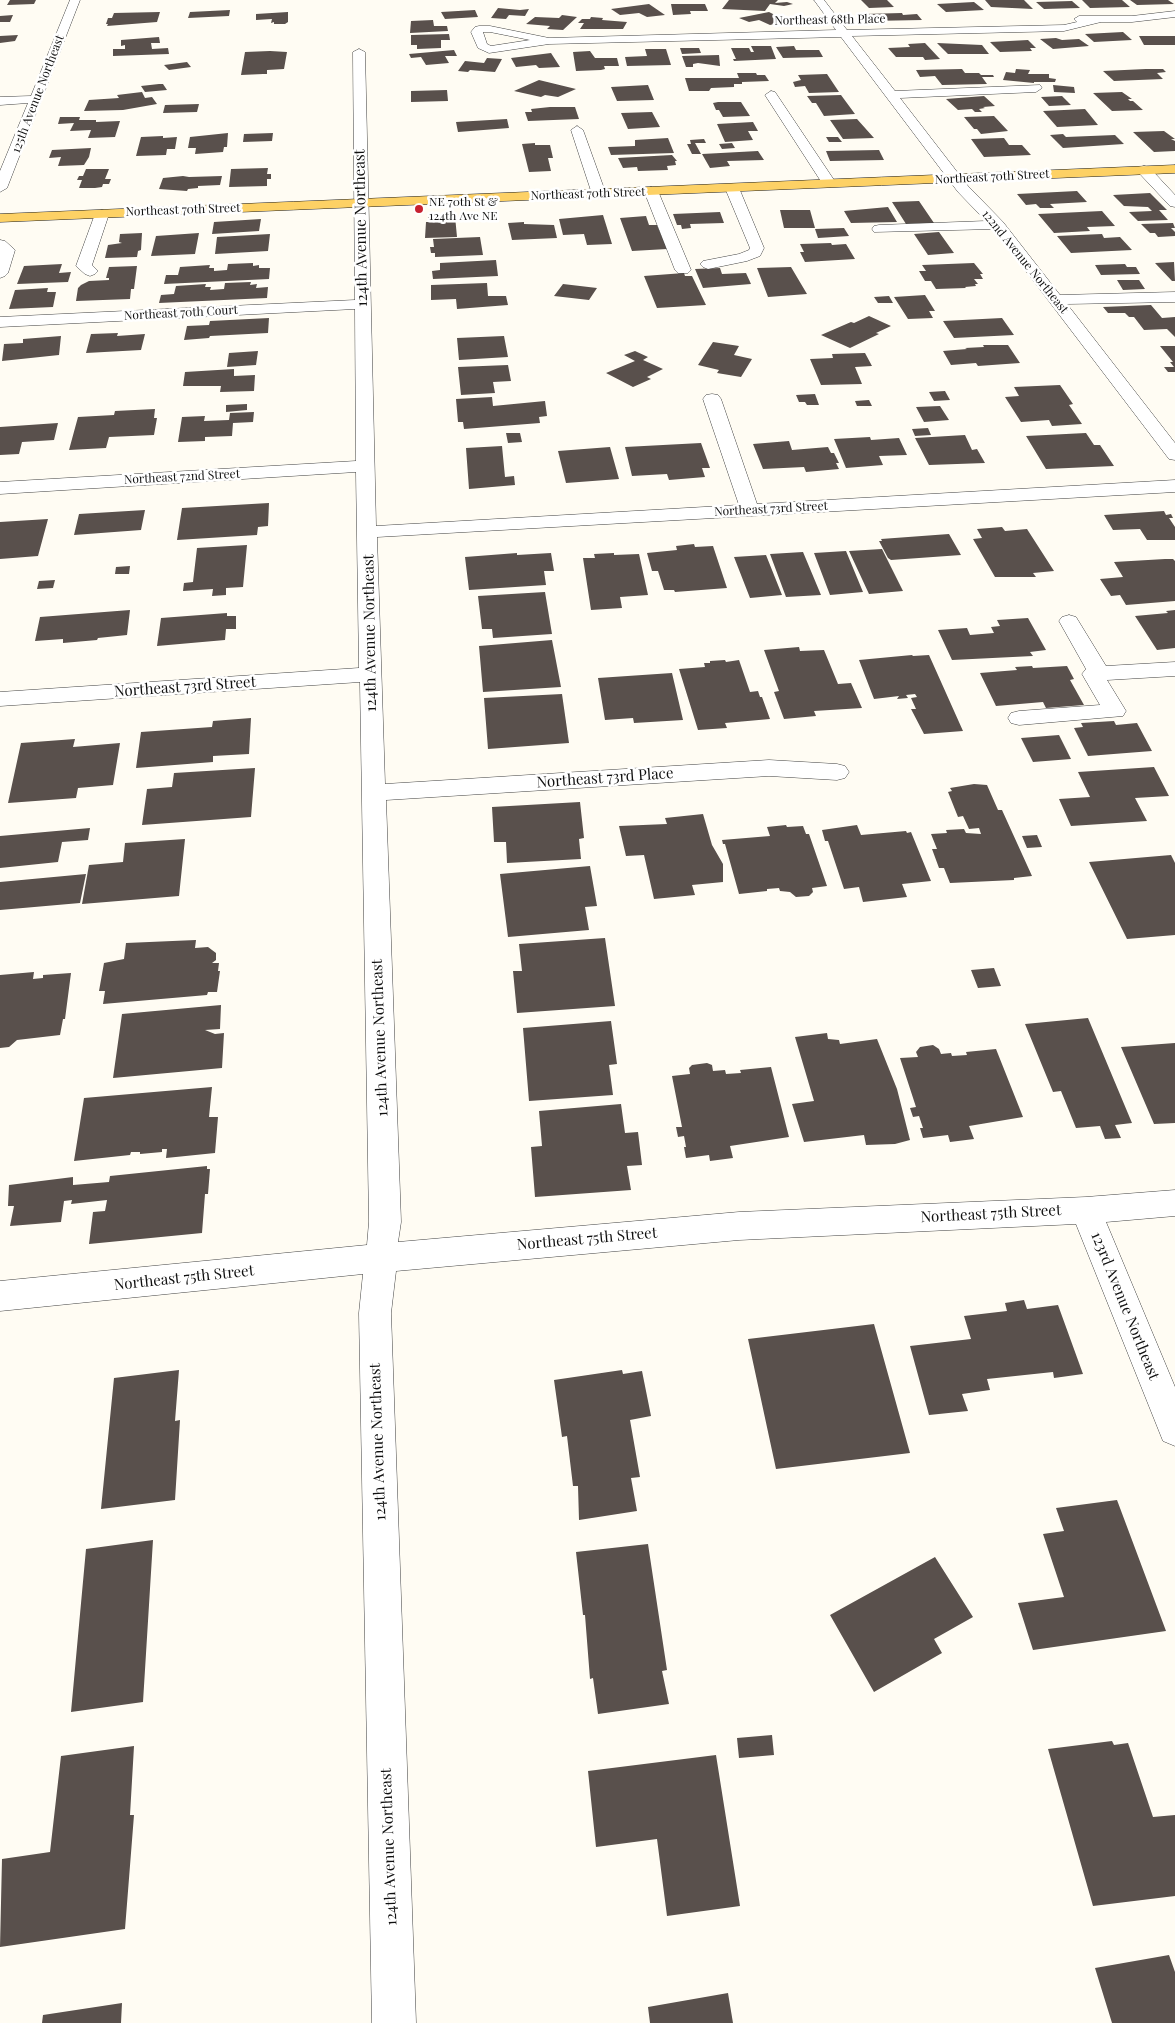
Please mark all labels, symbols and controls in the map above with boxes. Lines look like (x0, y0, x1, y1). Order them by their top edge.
street label: Northeast 68th Place (774, 12, 886, 28)
street label: 125th Avenue Northeast (9, 33, 67, 155)
street label: 124th Avenue Northeast (351, 149, 371, 307)
street label: Northeast 70th Street (934, 167, 1050, 187)
street label: Northeast 70th Street (530, 185, 646, 203)
place label: NE 70th St & 124th Ave NE (429, 195, 498, 223)
street label: Northeast 70th Street (125, 201, 241, 219)
marker: NE 70th St & 124th Ave NE (413, 203, 425, 215)
street label: 122nd Avenue Northeast (979, 207, 1071, 317)
street label: Northeast 70th Court (124, 303, 238, 323)
street label: Northeast 72nd Street (124, 467, 240, 487)
street label: Northeast 73rd Street (714, 499, 828, 519)
street label: 124th Avenue Northeast (360, 554, 380, 712)
street label: Northeast 73rd Street (113, 673, 257, 701)
street label: Northeast 73rd Place (536, 764, 674, 792)
street label: 124th Avenue Northeast (368, 959, 392, 1117)
street label: Northeast 75th Street (920, 1201, 1062, 1227)
street label: Northeast 75th Street (516, 1224, 658, 1254)
street label: 123rd Avenue Northeast (1087, 1229, 1163, 1383)
street label: Northeast 75th Street (113, 1262, 255, 1294)
street label: 124th Avenue Northeast (366, 1363, 390, 1521)
street label: 124th Avenue Northeast (377, 1768, 401, 1926)

